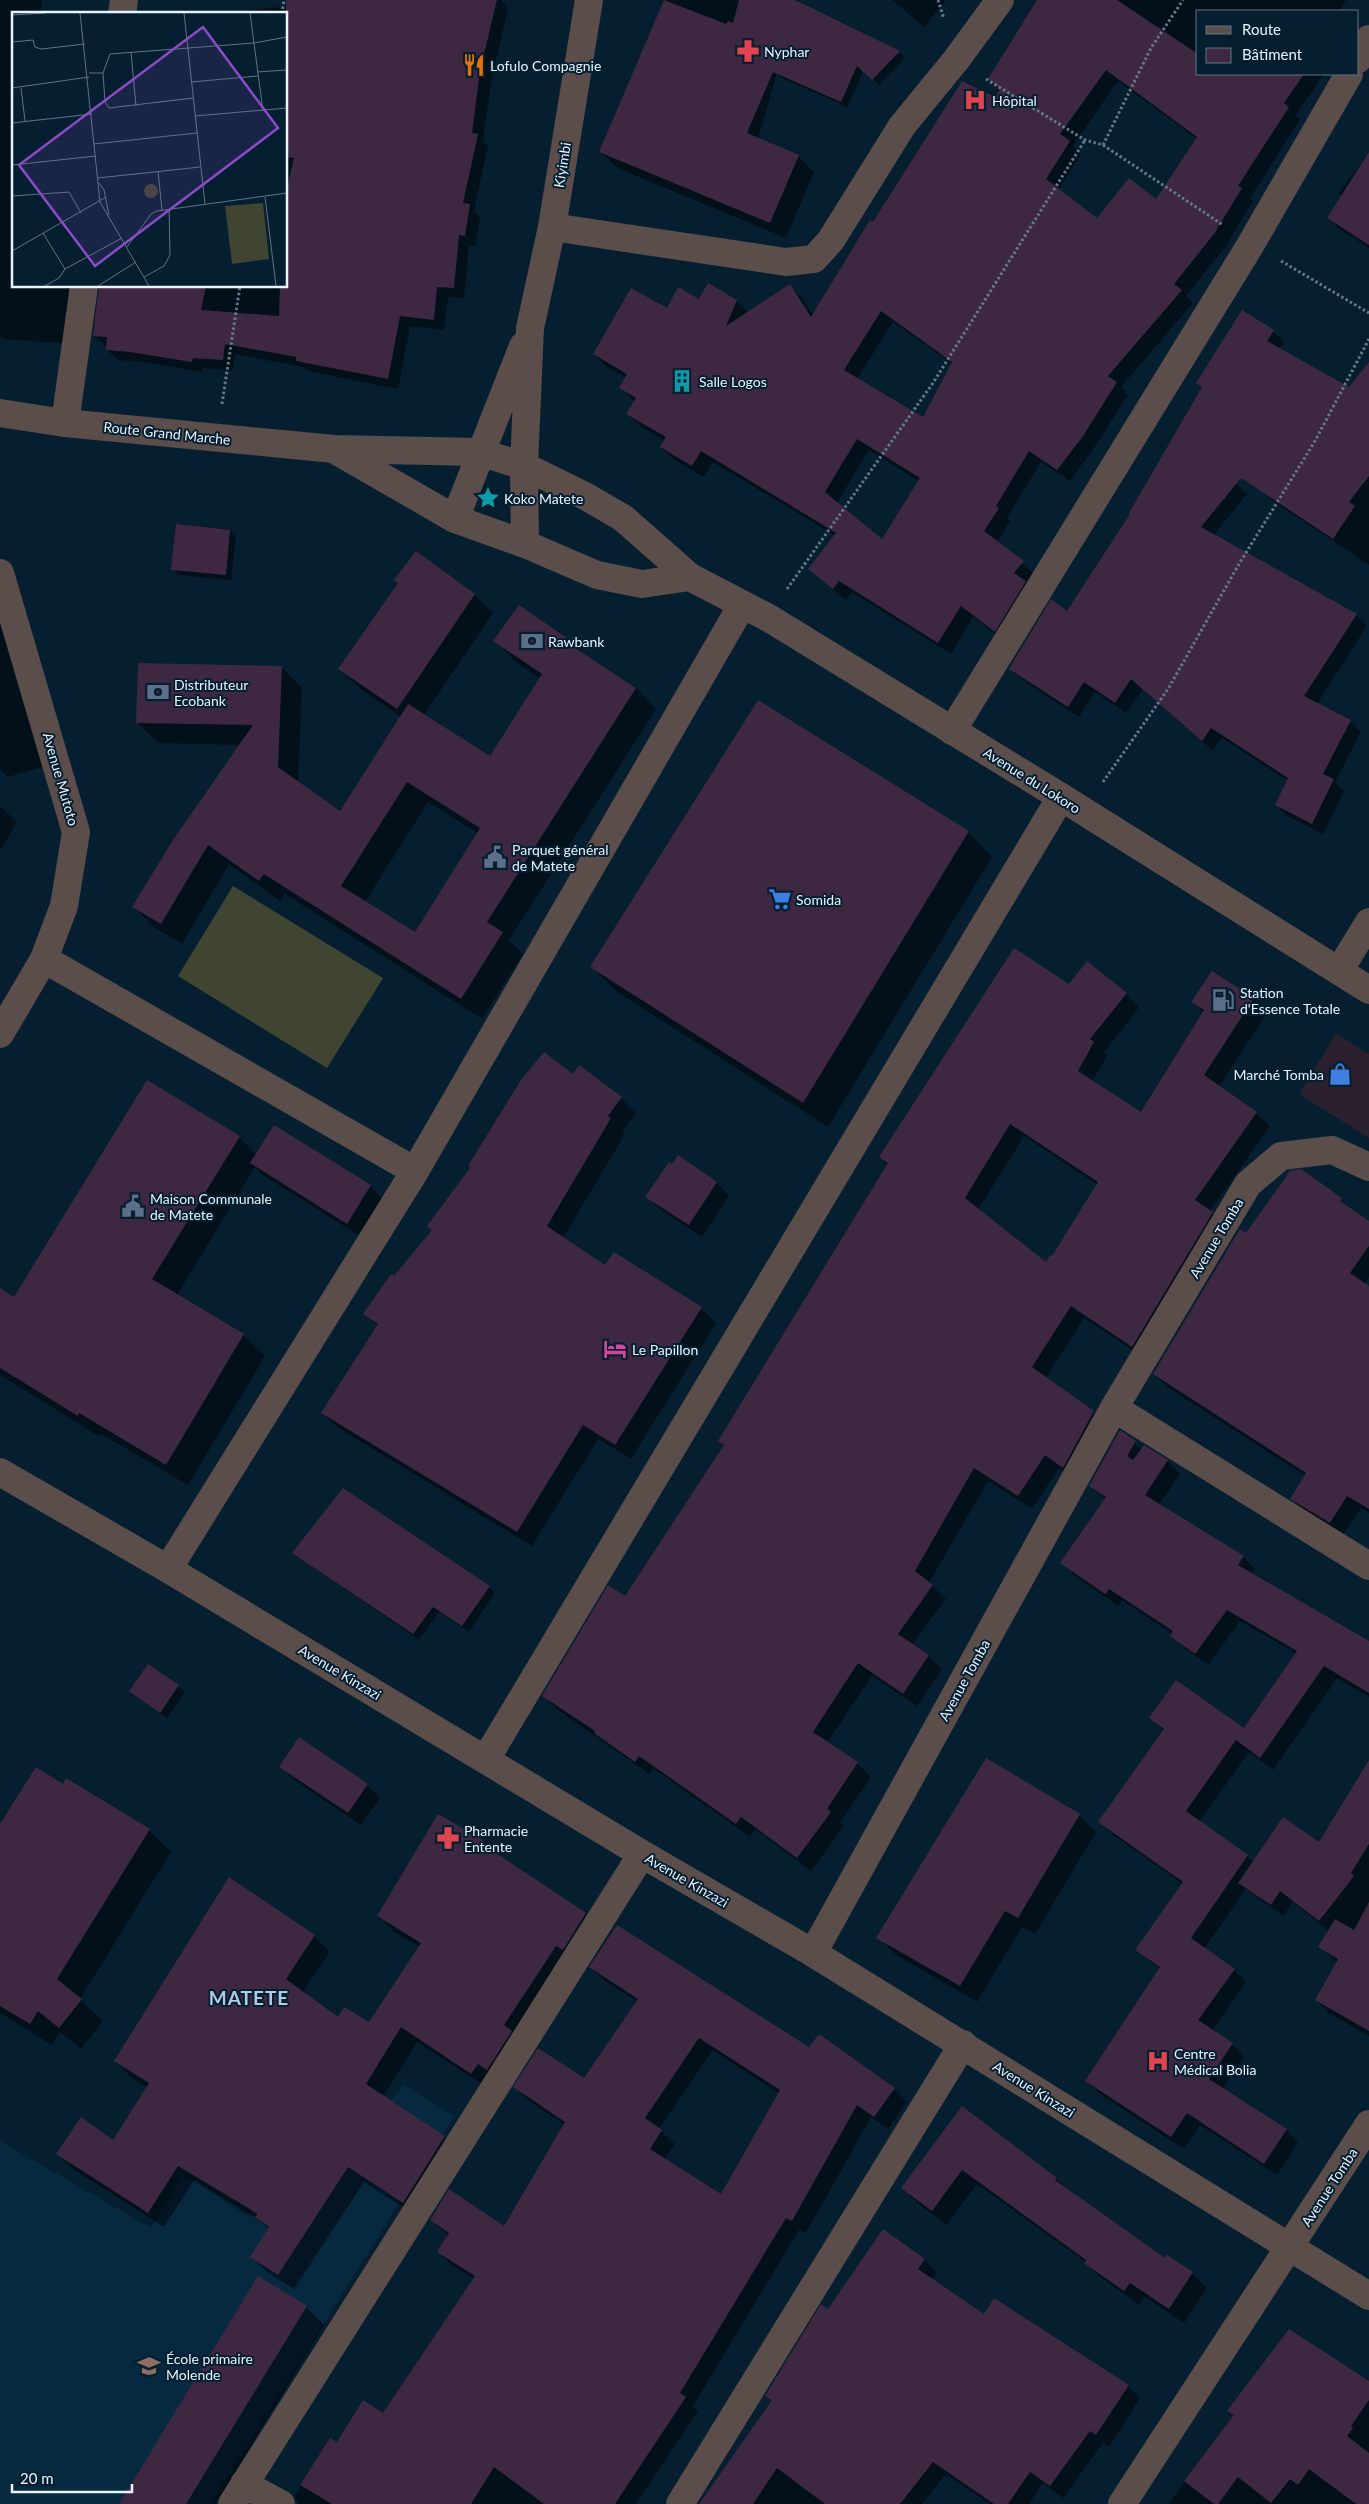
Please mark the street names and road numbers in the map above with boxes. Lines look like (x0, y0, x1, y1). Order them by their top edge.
street label: Kiyimbi (550, 141, 574, 189)
street label: Route Grand Marche (103, 418, 231, 448)
street label: Avenue Mutoto (40, 730, 82, 828)
street label: Avenue du Lokoro (980, 743, 1084, 817)
street label: Avenue Tomba (1185, 1195, 1247, 1281)
street label: Avenue Tomba (935, 1636, 993, 1724)
street label: Avenue Kinzazi (296, 1641, 384, 1703)
street label: Avenue Kinzazi (642, 1849, 732, 1911)
street label: Avenue Kinzazi (990, 2057, 1078, 2121)
street label: Avenue Tomba (1297, 2144, 1361, 2230)

